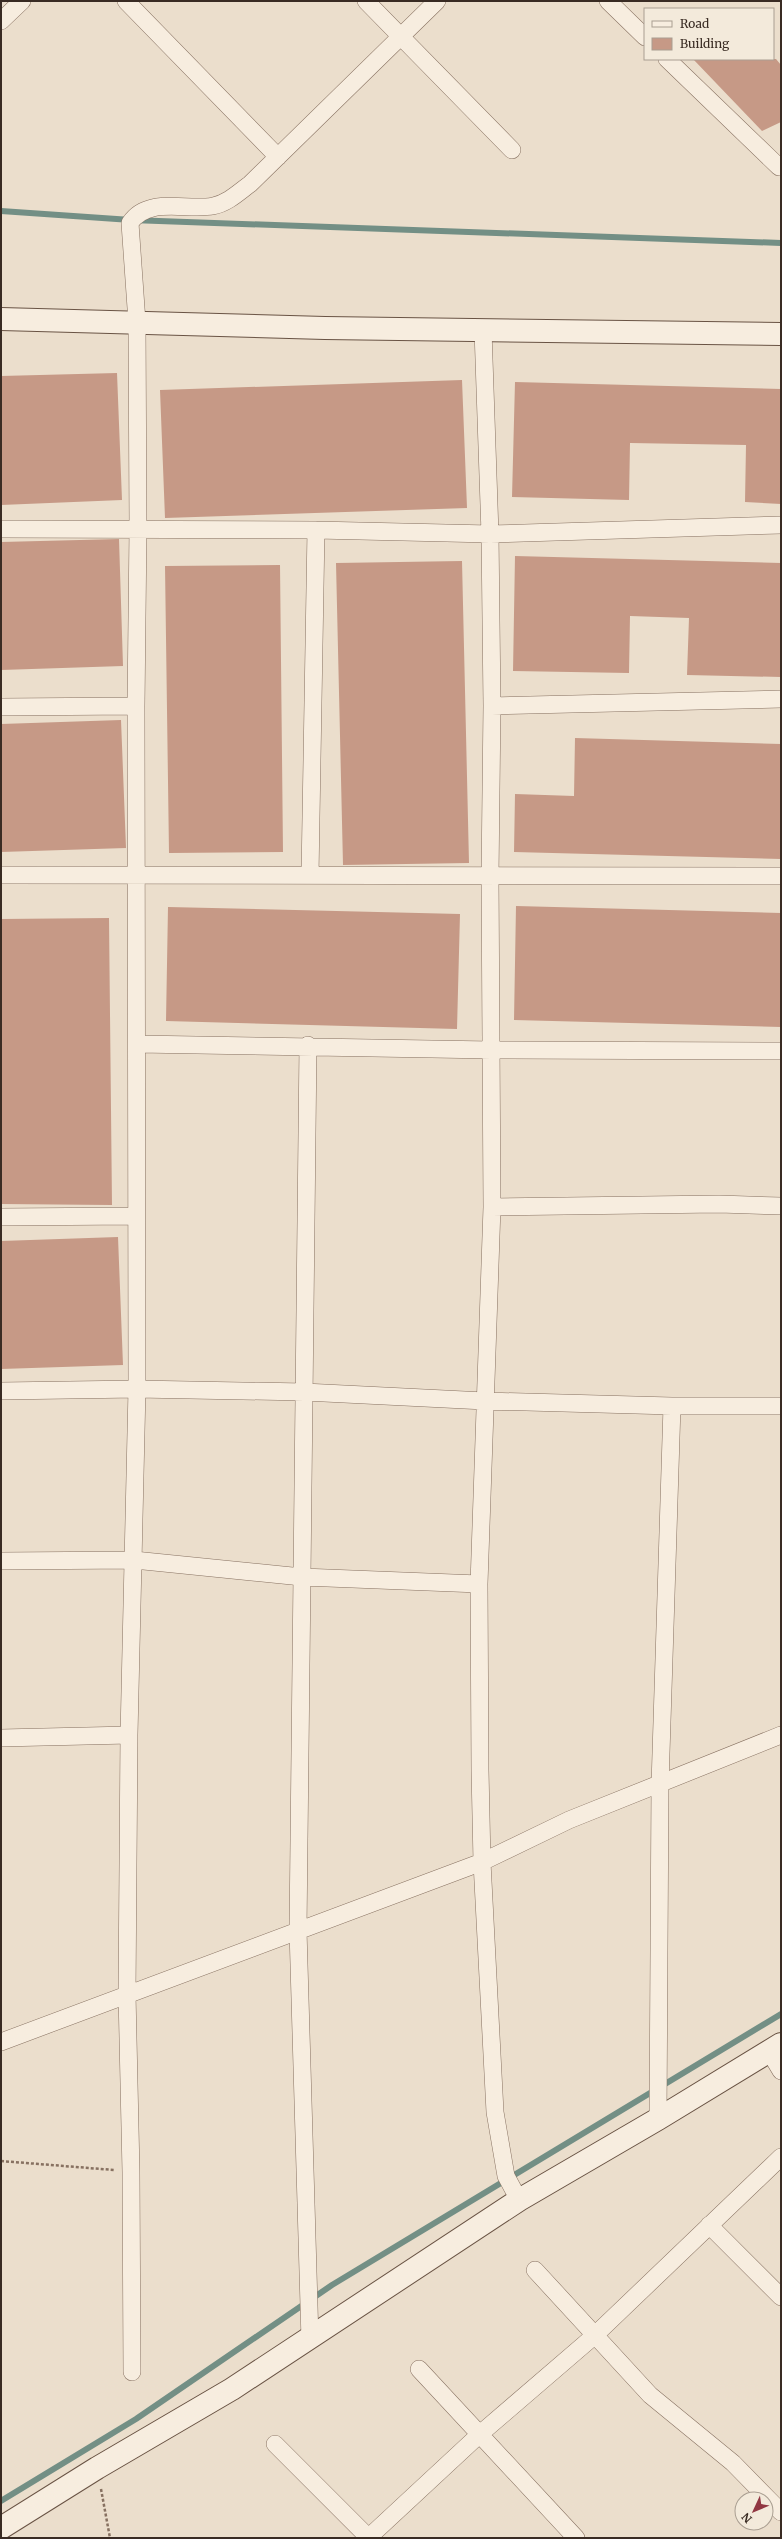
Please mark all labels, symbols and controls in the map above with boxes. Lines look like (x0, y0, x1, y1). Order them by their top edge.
legend (644, 8, 774, 60)
text: Road (680, 16, 709, 31)
text: Building (680, 36, 730, 51)
north arrow (734, 2491, 774, 2531)
text: N (739, 2510, 755, 2526)

